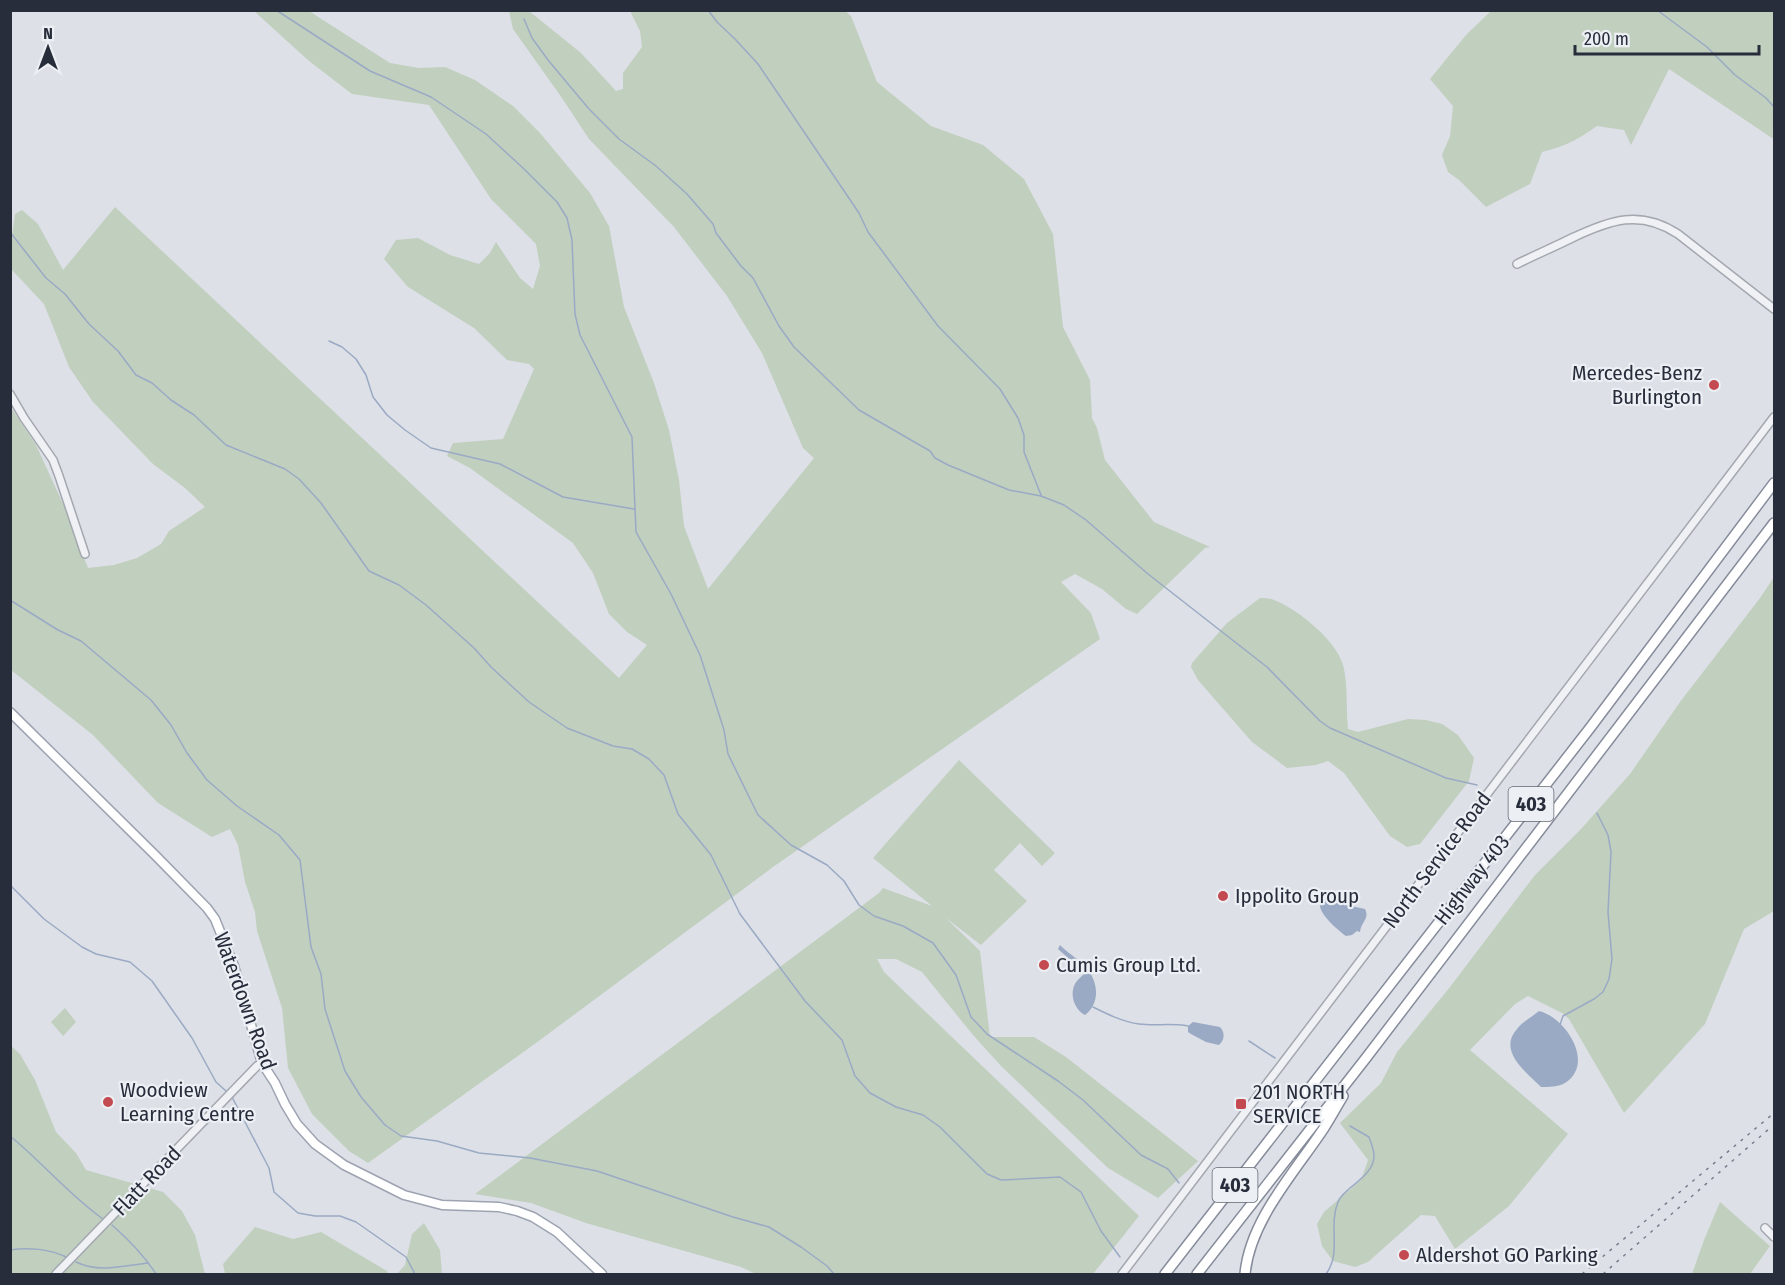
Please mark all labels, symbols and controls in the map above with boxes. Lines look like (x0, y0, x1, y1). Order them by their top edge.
north arrow (18, 18, 78, 78)
scale bar (1575, 18, 1760, 56)
text: N (43, 24, 53, 43)
text: 200 m (1584, 28, 1629, 50)
place label: Mercedes-Benz Burlington (1572, 360, 1702, 410)
marker: Mercedes-Benz Burlington (1707, 378, 1721, 392)
street label: North Service Road (1377, 787, 1497, 933)
road number: 403 (1508, 787, 1553, 821)
street label: Highway 403 (1429, 830, 1515, 930)
place label: Ippolito Group (1235, 883, 1359, 909)
marker: Ippolito Group (1216, 889, 1230, 903)
street label: Waterdown Road (208, 929, 282, 1073)
place label: Cumis Group Ltd. (1056, 952, 1201, 978)
marker: Cumis Group Ltd. (1037, 958, 1051, 972)
place label: Woodview Learning Centre (120, 1077, 255, 1127)
place label: 201 NORTH SERVICE (1253, 1079, 1345, 1129)
marker: Woodview Learning Centre (101, 1095, 115, 1109)
marker: 201 NORTH SERVICE (1234, 1097, 1248, 1111)
street label: Flatt Road (107, 1141, 187, 1221)
road number: 403 (1212, 1168, 1258, 1202)
place label: Aldershot GO Parking (1416, 1242, 1598, 1268)
marker: Aldershot GO Parking (1397, 1248, 1411, 1262)

